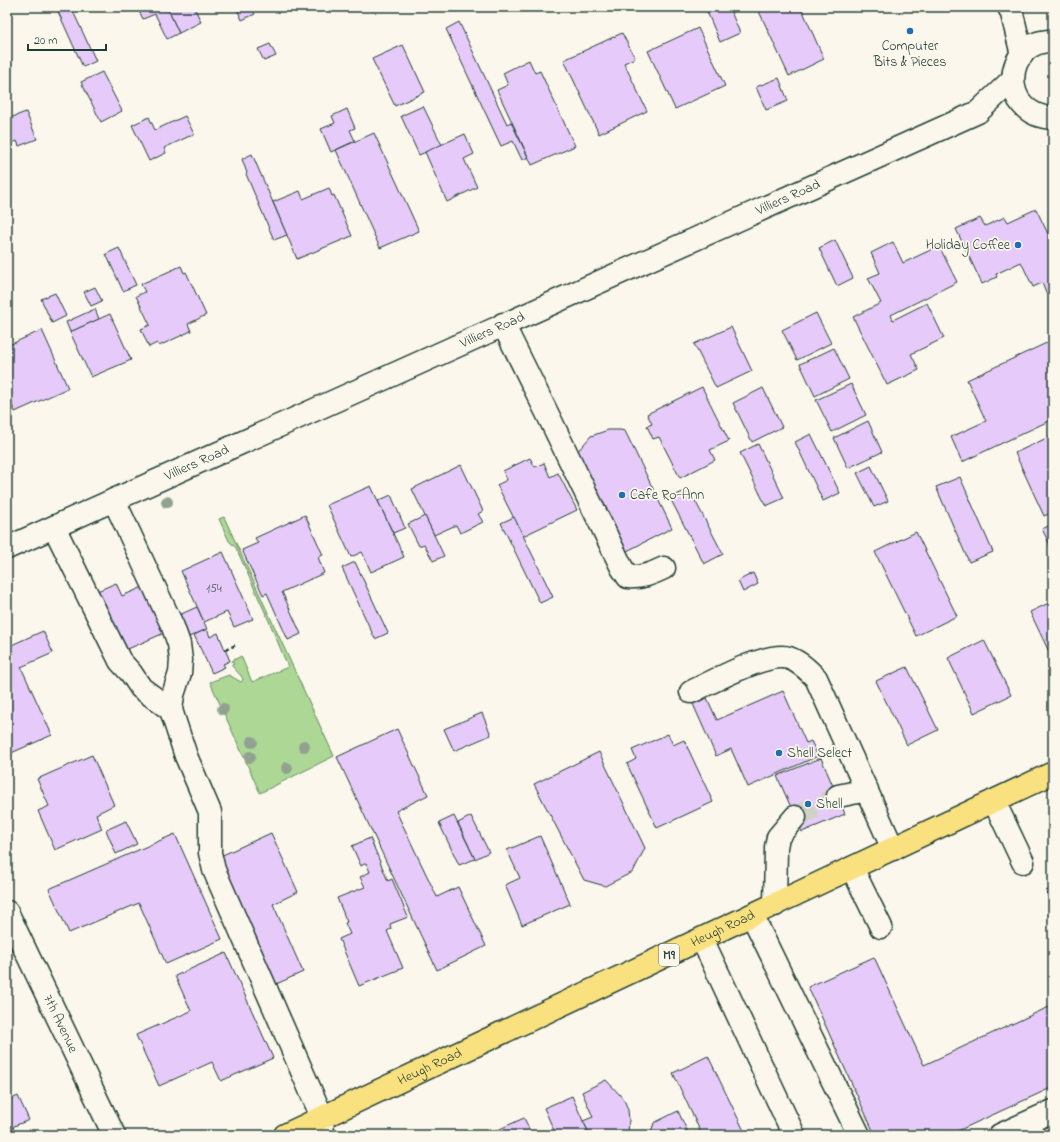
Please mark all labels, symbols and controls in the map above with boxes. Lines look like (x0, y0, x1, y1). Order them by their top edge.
scale bar (28, 26, 106, 52)
marker: Computer Bits & Pieces (905, 26, 915, 36)
text: 20 m (34, 32, 57, 50)
place label: Computer Bits & Pieces (873, 36, 946, 73)
street label: Villiers Road (751, 174, 824, 221)
place label: Holiday Coffee (926, 235, 1011, 257)
marker: Holiday Coffee (1013, 240, 1023, 250)
street label: Villiers Road (456, 306, 528, 354)
street label: Villiers Road (160, 439, 233, 487)
place label: Cafe Ro-Ann (630, 485, 704, 506)
marker: Cafe Ro-Ann (617, 490, 627, 500)
house number: 154 (206, 580, 222, 598)
place label: Shell Select (787, 743, 852, 764)
marker: Shell Select (774, 748, 784, 758)
place label: Shell (816, 794, 843, 815)
marker: Shell (803, 799, 813, 809)
street label: Heugh Road (687, 904, 758, 953)
road number: M9 (659, 944, 679, 966)
street label: 7th Avenue (38, 991, 84, 1057)
street label: Heugh Road (394, 1043, 465, 1091)

